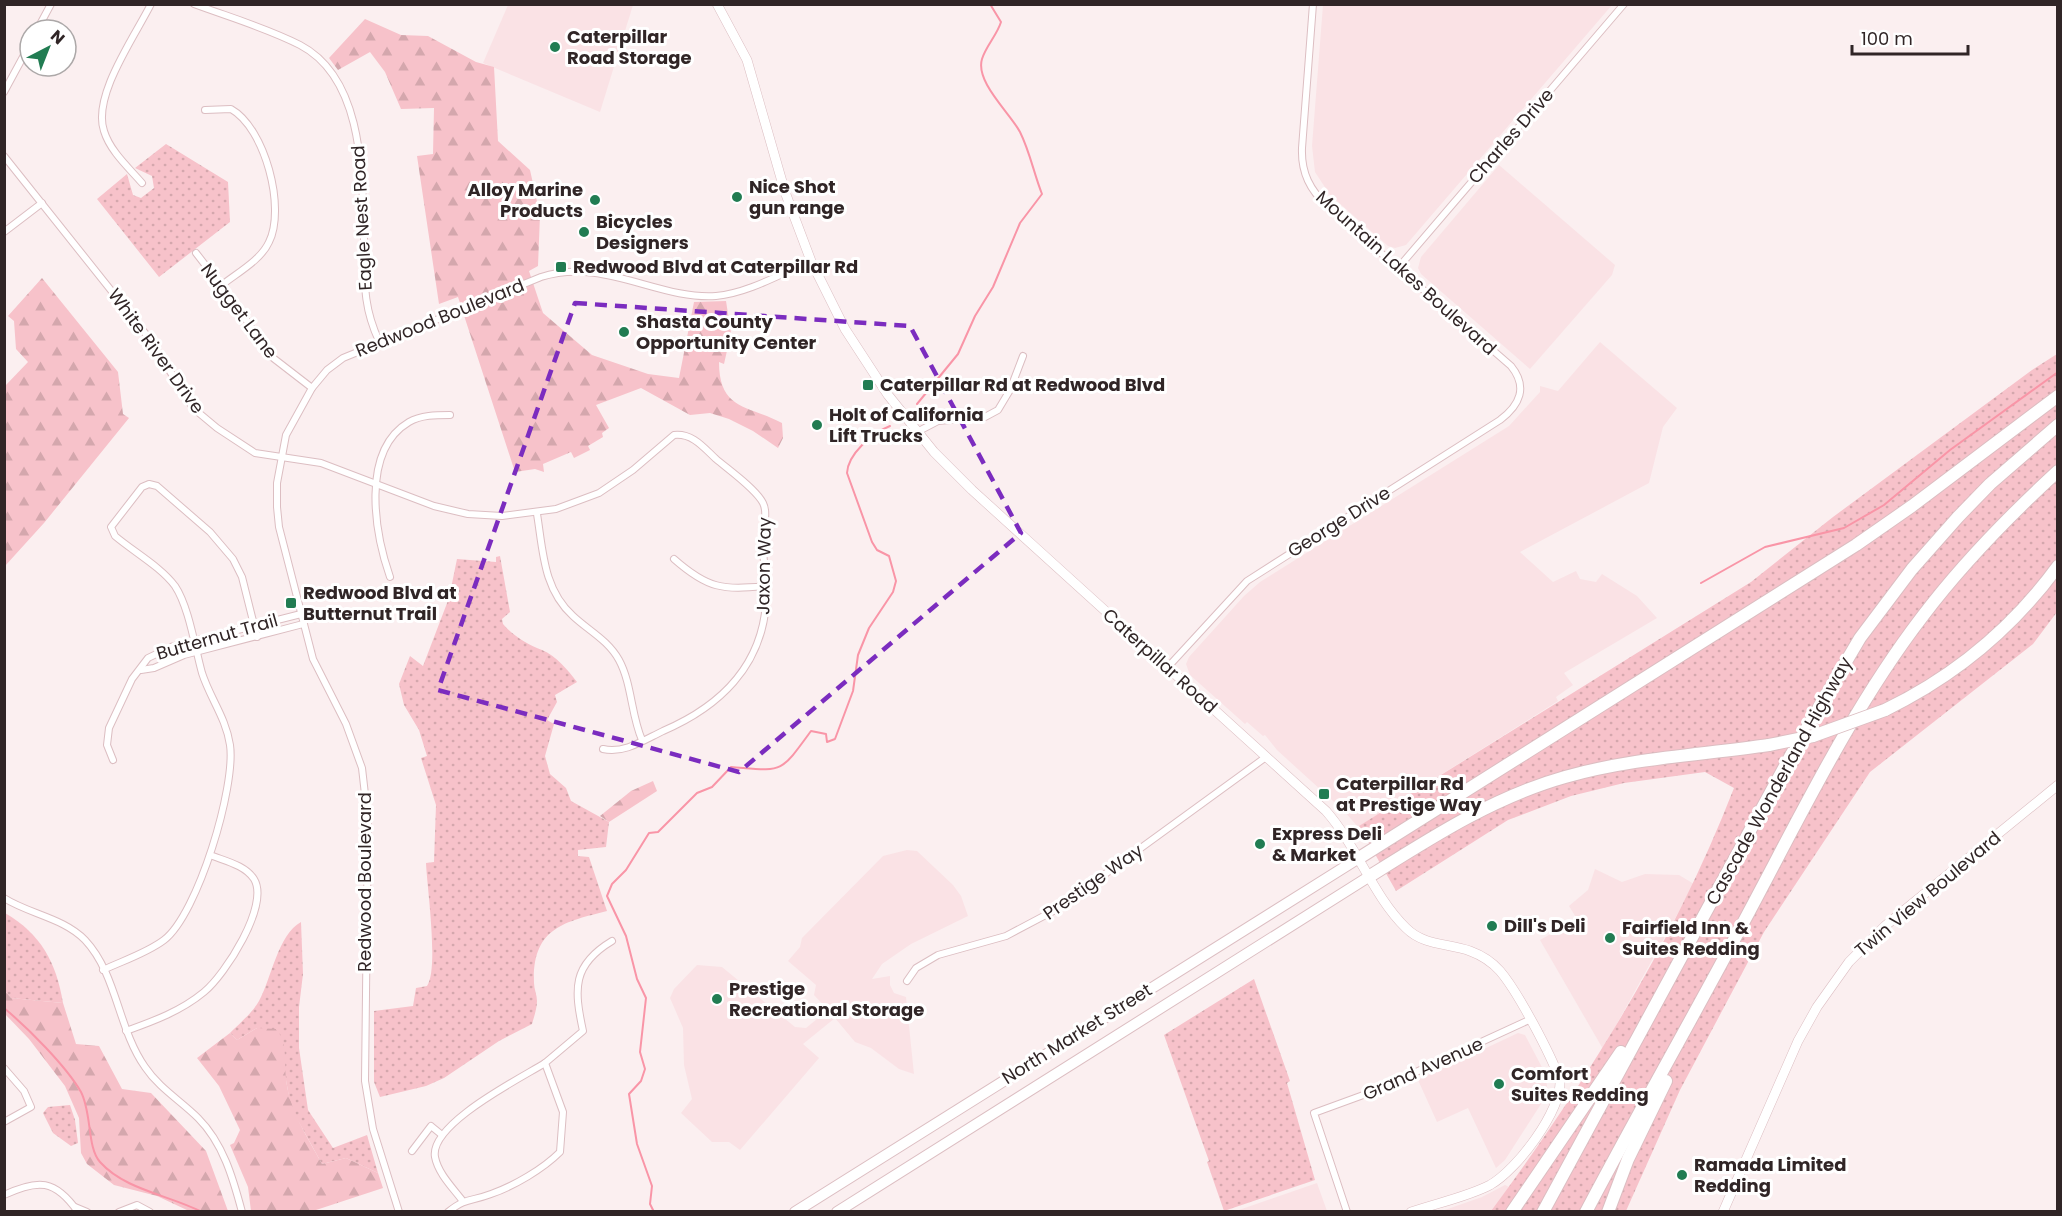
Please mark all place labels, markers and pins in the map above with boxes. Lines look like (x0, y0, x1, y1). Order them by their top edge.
place label: Caterpillar Road Storage (567, 24, 692, 70)
marker: Caterpillar Road Storage (548, 40, 562, 54)
place label: Nice Shot gun range (749, 174, 845, 220)
place label: Alloy Marine Products (467, 177, 583, 223)
marker: Nice Shot gun range (730, 190, 744, 204)
marker: Alloy Marine Products (588, 193, 602, 207)
place label: Bicycles Designers (596, 209, 689, 255)
marker: Bicycles Designers (577, 225, 591, 239)
place label: Redwood Blvd at Caterpillar Rd (573, 254, 858, 279)
marker: Redwood Blvd at Caterpillar Rd (554, 260, 568, 274)
place label: Shasta County Opportunity Center (636, 309, 816, 355)
marker: Shasta County Opportunity Center (617, 325, 631, 339)
place label: Caterpillar Rd at Redwood Blvd (880, 372, 1165, 397)
marker: Caterpillar Rd at Redwood Blvd (861, 378, 875, 392)
place label: Holt of California Lift Trucks (829, 402, 984, 448)
marker: Holt of California Lift Trucks (810, 418, 824, 432)
place label: Redwood Blvd at Butternut Trail (303, 580, 457, 626)
marker: Redwood Blvd at Butternut Trail (284, 596, 298, 610)
place label: Caterpillar Rd at Prestige Way (1336, 771, 1482, 817)
marker: Caterpillar Rd at Prestige Way (1317, 787, 1331, 801)
place label: Express Deli & Market (1272, 821, 1382, 867)
marker: Express Deli & Market (1253, 837, 1267, 851)
place label: Dill's Deli (1504, 913, 1586, 938)
place label: Fairfield Inn & Suites Redding (1622, 915, 1760, 961)
marker: Dill's Deli (1485, 919, 1499, 933)
marker: Fairfield Inn & Suites Redding (1603, 931, 1617, 945)
place label: Prestige Recreational Storage (729, 976, 924, 1022)
marker: Prestige Recreational Storage (710, 992, 724, 1006)
place label: Comfort Suites Redding (1511, 1061, 1649, 1107)
marker: Comfort Suites Redding (1492, 1077, 1506, 1091)
place label: Ramada Limited Redding (1694, 1152, 1846, 1198)
marker: Ramada Limited Redding (1675, 1168, 1689, 1182)

